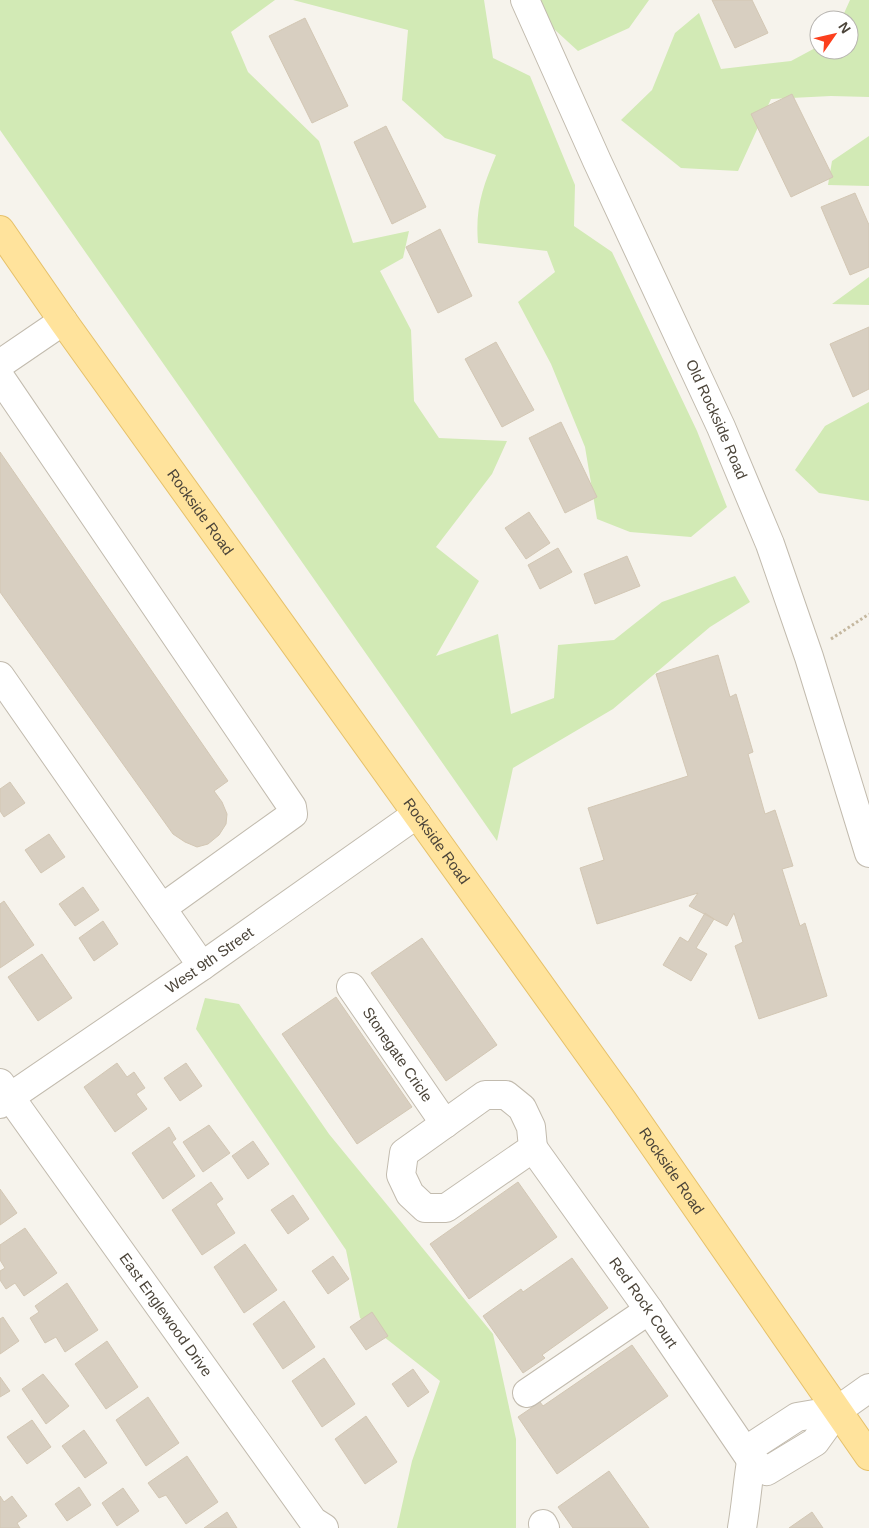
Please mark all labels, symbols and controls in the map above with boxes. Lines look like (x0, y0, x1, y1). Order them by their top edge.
north arrow (809, 10, 859, 60)
text: N (835, 19, 854, 36)
street label: Old Rockside Road (683, 357, 751, 482)
street label: Rockside Road (164, 466, 237, 558)
street label: Rockside Road (400, 795, 473, 887)
street label: West 9th Street (162, 923, 257, 996)
street label: Stonegate Cricle (359, 1004, 436, 1105)
street label: Rockside Road (636, 1124, 708, 1217)
street label: East Englewood Drive (116, 1250, 216, 1380)
street label: Red Rock Court (606, 1254, 682, 1352)

